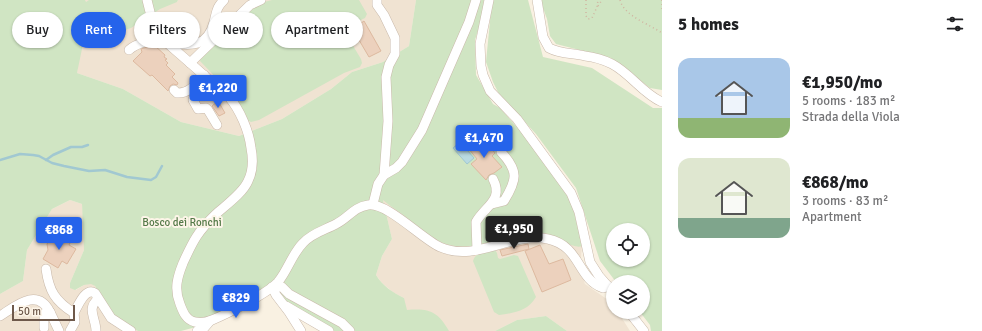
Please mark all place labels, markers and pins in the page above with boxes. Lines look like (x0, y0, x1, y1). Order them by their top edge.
pin: €1,220 (185, 75, 251, 109)
pin: €1,470 (451, 125, 517, 159)
pin: €1,950 (481, 216, 547, 250)
pin: €868 (35, 217, 83, 251)
pin: €829 (212, 285, 260, 319)

